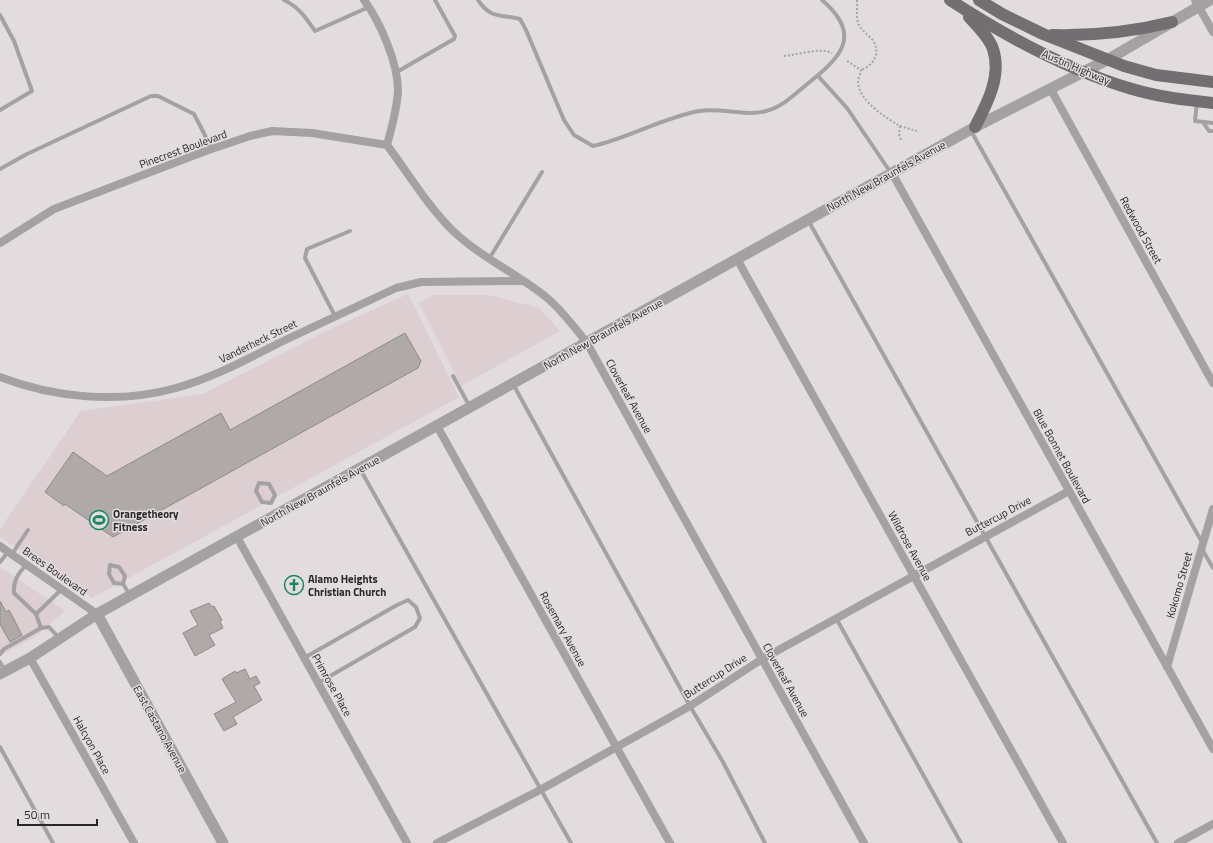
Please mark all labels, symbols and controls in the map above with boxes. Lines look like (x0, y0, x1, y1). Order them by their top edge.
street label: Austin Highway (1039, 45, 1113, 89)
street label: Pinecrest Boulevard (137, 126, 229, 172)
street label: North New Braunfels Avenue (823, 136, 949, 216)
street label: Redwood Street (1116, 194, 1166, 267)
street label: North New Braunfels Avenue (540, 294, 666, 374)
street label: Vanderheck Street (216, 315, 300, 367)
street label: Cloverleaf Avenue (602, 356, 656, 436)
street label: Blue Bonnet Boulevard (1029, 406, 1095, 506)
street label: North New Braunfels Avenue (257, 451, 383, 531)
street label: Buttercup Drive (962, 492, 1034, 540)
place label: Orangetheory Fitness (113, 506, 179, 535)
street label: Wildrose Avenue (884, 508, 936, 584)
sports icon: Orangetheory Fitness (88, 509, 110, 531)
street label: Brees Boulevard (19, 543, 91, 599)
street label: Kokomo Street (1162, 550, 1196, 620)
place label: Alamo Heights Christian Church (308, 571, 386, 600)
church icon: Alamo Heights Christian Church (283, 574, 305, 596)
street label: Rosemary Avenue (536, 588, 591, 670)
street label: Cloverleaf Avenue (759, 640, 813, 720)
street label: Buttercup Drive (680, 649, 750, 702)
street label: Primrose Place (308, 651, 356, 720)
street label: East Castano Avenue (129, 682, 191, 776)
street label: Halcyon Place (69, 713, 115, 777)
scale bar (18, 801, 97, 827)
text: 50 m (24, 805, 50, 824)

